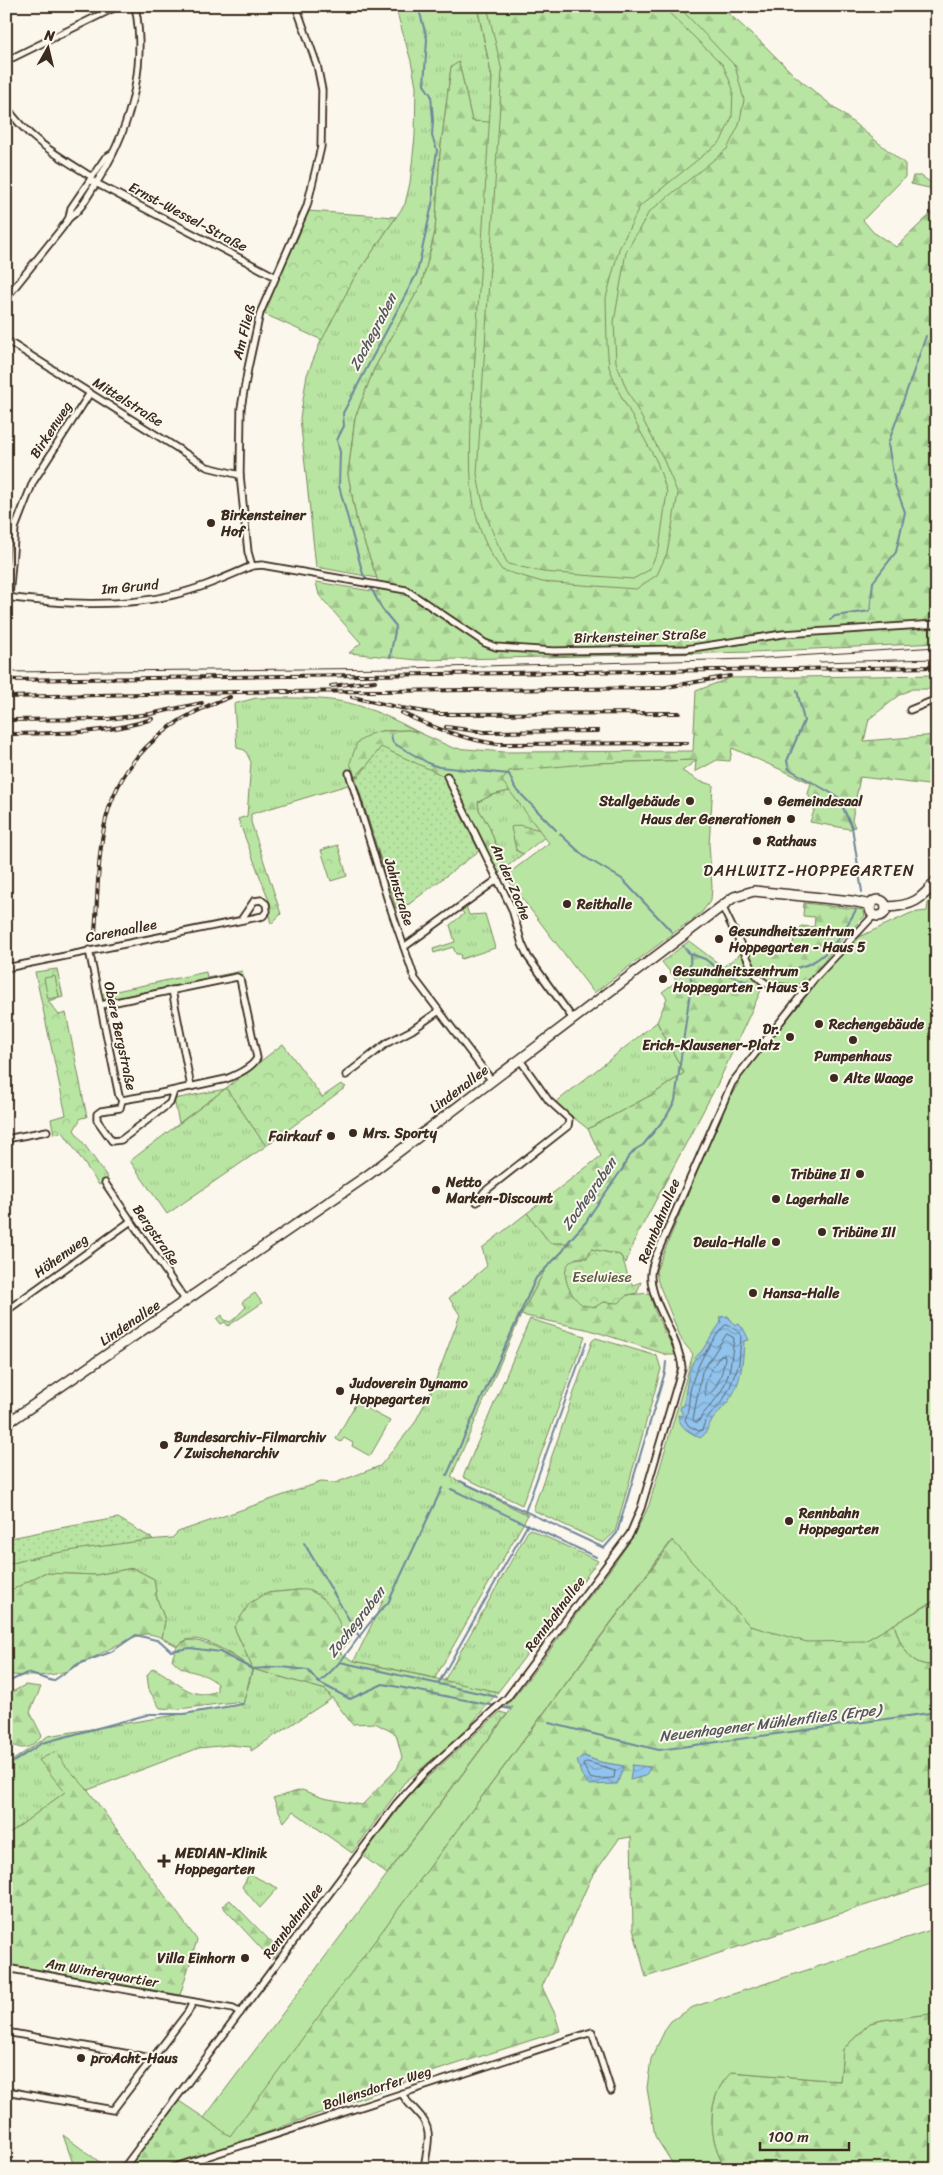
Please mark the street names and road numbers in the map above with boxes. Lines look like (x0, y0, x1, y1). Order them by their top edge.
street label: Ernst-Wessel-Straße (124, 175, 252, 259)
street label: Am Fließ (225, 302, 263, 363)
street label: Mittelstraße (88, 370, 168, 434)
street label: Birkenweg (23, 396, 79, 464)
street label: Im Grund (100, 572, 161, 602)
street label: Birkensteiner Straße (573, 621, 707, 651)
street label: An der Zoche (483, 839, 538, 924)
street label: Jahnstraße (377, 854, 421, 929)
street label: Carenaallee (83, 912, 159, 950)
street label: Obere Bergstraße (96, 979, 144, 1093)
street label: Lindenallee (424, 1058, 494, 1120)
street label: Rennbahnallee (631, 1175, 687, 1267)
street label: Bergstraße (126, 1199, 186, 1271)
street label: Höhenweg (28, 1227, 94, 1285)
street label: Lindenallee (94, 1293, 166, 1353)
street label: Rennbahnallee (518, 1571, 592, 1657)
street label: Rennbahnallee (256, 1878, 330, 1964)
street label: Am Winterquartier (43, 1951, 162, 1995)
street label: Bollensdorfer Weg (319, 2059, 435, 2117)

